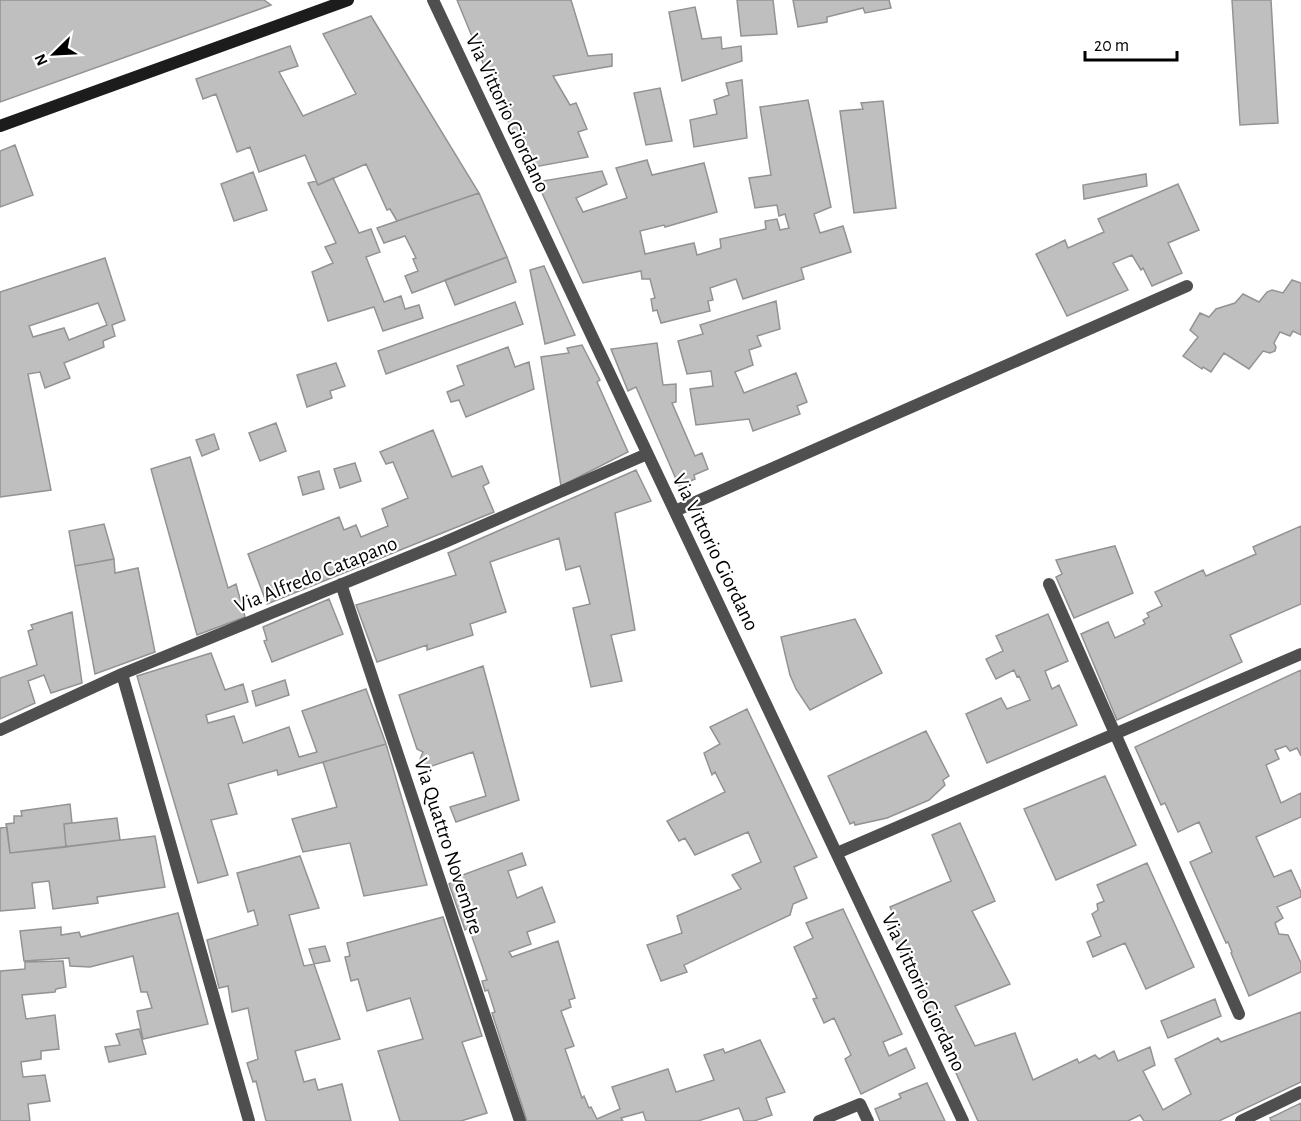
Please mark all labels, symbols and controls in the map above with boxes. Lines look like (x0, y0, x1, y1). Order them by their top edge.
north arrow (24, 24, 84, 84)
scale bar (1085, 24, 1176, 62)
street label: Via Vittorio Giordano (462, 31, 553, 196)
text: 20 m (1094, 37, 1129, 55)
text: N (32, 51, 51, 68)
street label: Via Vittorio Giordano (668, 470, 763, 634)
street label: Via Alfredo Catapano (232, 532, 400, 617)
street label: Via Quattro Novembre (410, 755, 487, 937)
street label: Via Vittorio Giordano (878, 910, 969, 1075)

